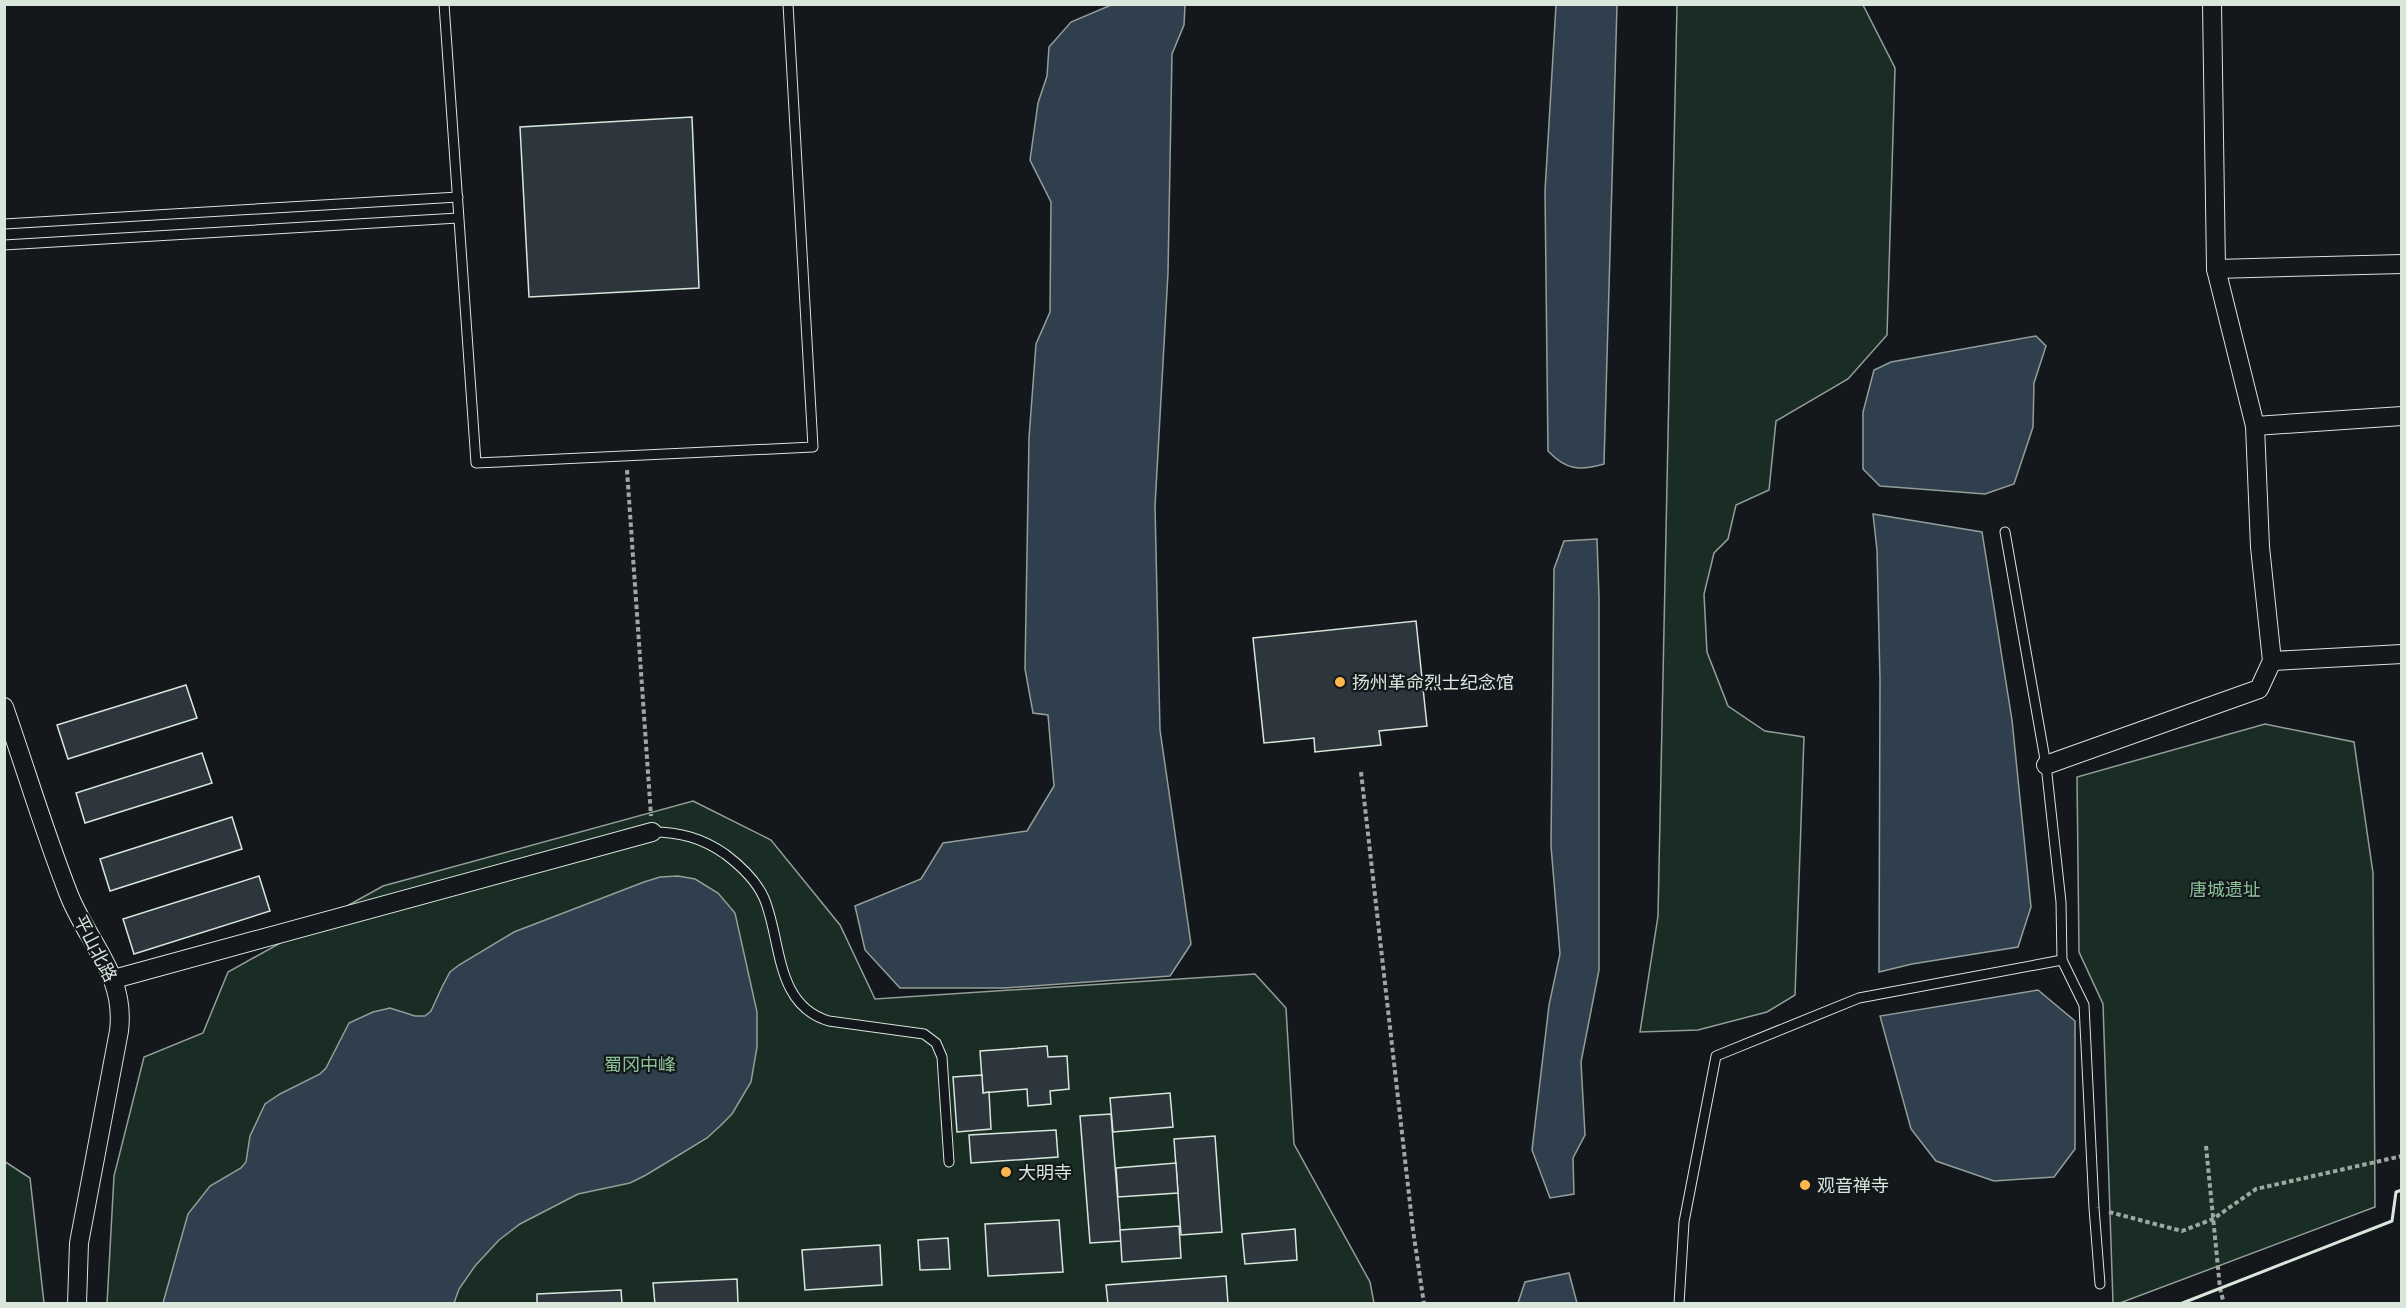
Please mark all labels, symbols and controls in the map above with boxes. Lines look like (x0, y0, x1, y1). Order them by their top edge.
place label: 扬州革命烈士纪念馆 (1352, 671, 1514, 693)
marker: 扬州革命烈士纪念馆 (1333, 675, 1347, 689)
park label: 唐城遗址 (2189, 878, 2261, 900)
street label: 平山北路 (70, 911, 122, 985)
park label: 蜀冈中峰 (604, 1053, 676, 1075)
place label: 大明寺 (1018, 1161, 1072, 1183)
marker: 大明寺 (999, 1165, 1013, 1179)
place label: 观音禅寺 (1817, 1174, 1889, 1196)
marker: 观音禅寺 (1798, 1178, 1812, 1192)

